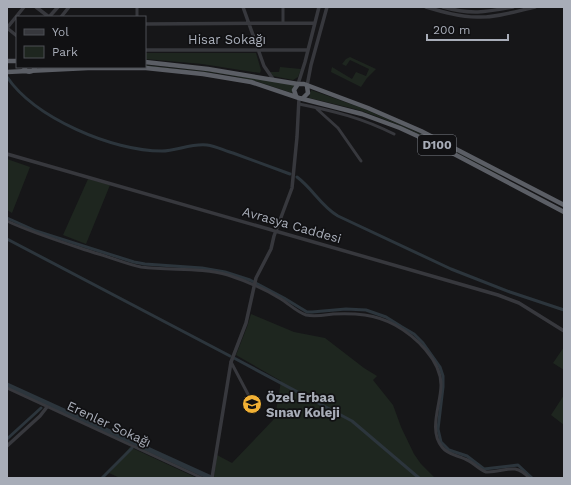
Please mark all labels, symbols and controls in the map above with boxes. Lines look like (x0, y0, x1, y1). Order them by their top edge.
legend (16, 16, 146, 68)
scale bar (427, 16, 508, 42)
text: 200 m (433, 23, 470, 37)
text: Yol (52, 25, 69, 39)
street label: Hisar Sokağı (188, 32, 266, 47)
text: Park (52, 45, 78, 59)
road number: D100 (418, 135, 456, 155)
street label: Avrasya Caddesi (241, 204, 343, 246)
place label: Özel Erbaa Sınav Koleji (266, 390, 340, 420)
school or university icon: Özel Erbaa Sınav Koleji (241, 393, 263, 415)
street label: Erenler Sokağı (65, 398, 153, 450)

